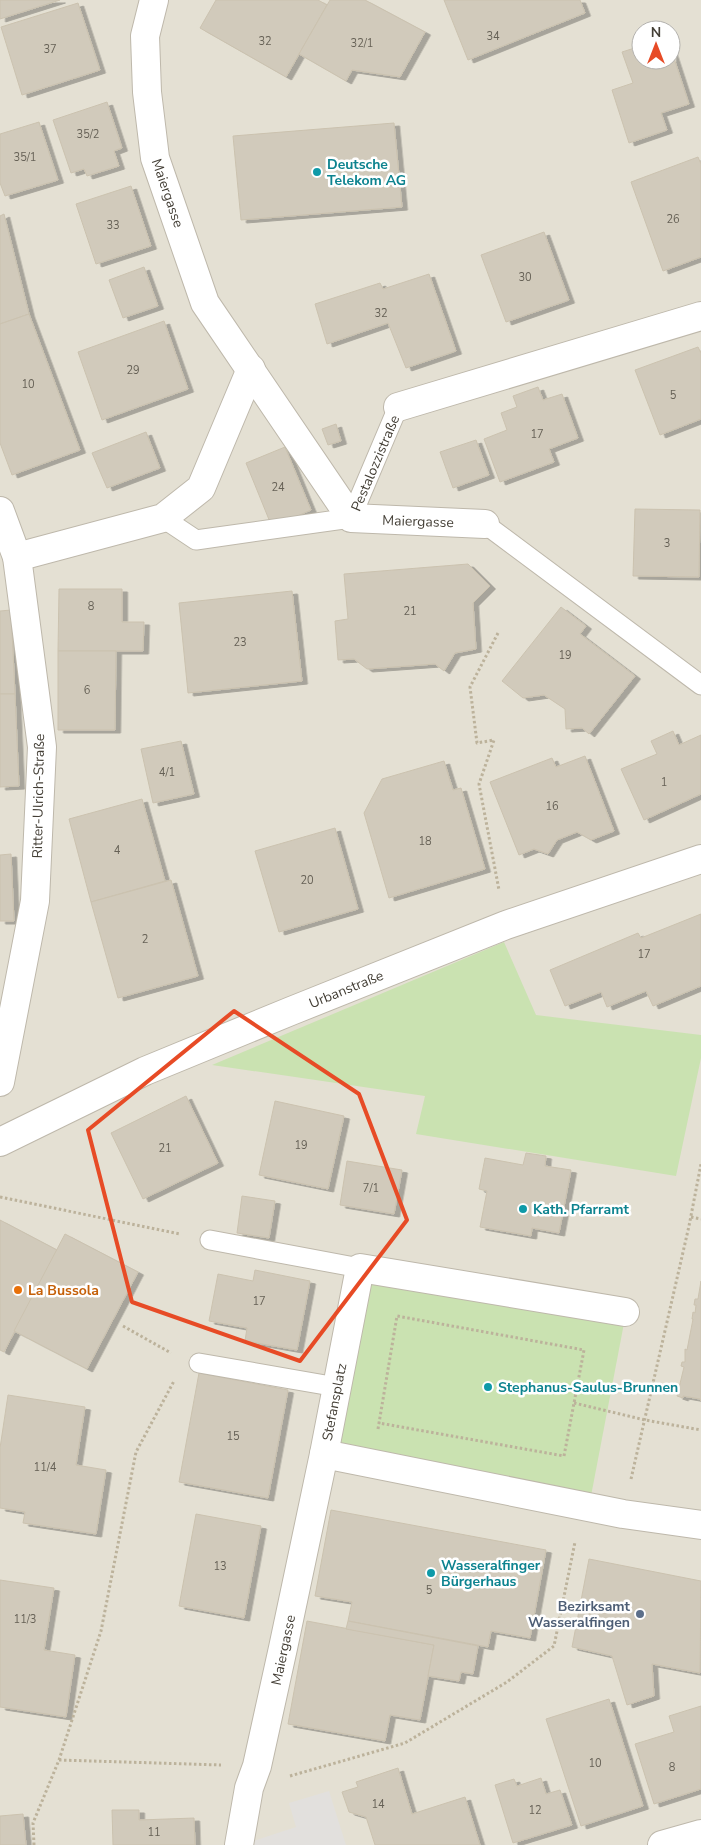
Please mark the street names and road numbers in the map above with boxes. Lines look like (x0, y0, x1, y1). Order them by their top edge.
street label: Maiergasse (147, 156, 188, 230)
street label: Pestalozzistraße (347, 412, 404, 514)
street label: Maiergasse (382, 511, 454, 532)
street label: Ritter-Ulrich-Straße (28, 733, 49, 859)
street label: Urbanstraße (306, 966, 386, 1013)
street label: Stefansplatz (318, 1361, 351, 1443)
street label: Maiergasse (267, 1613, 300, 1687)

